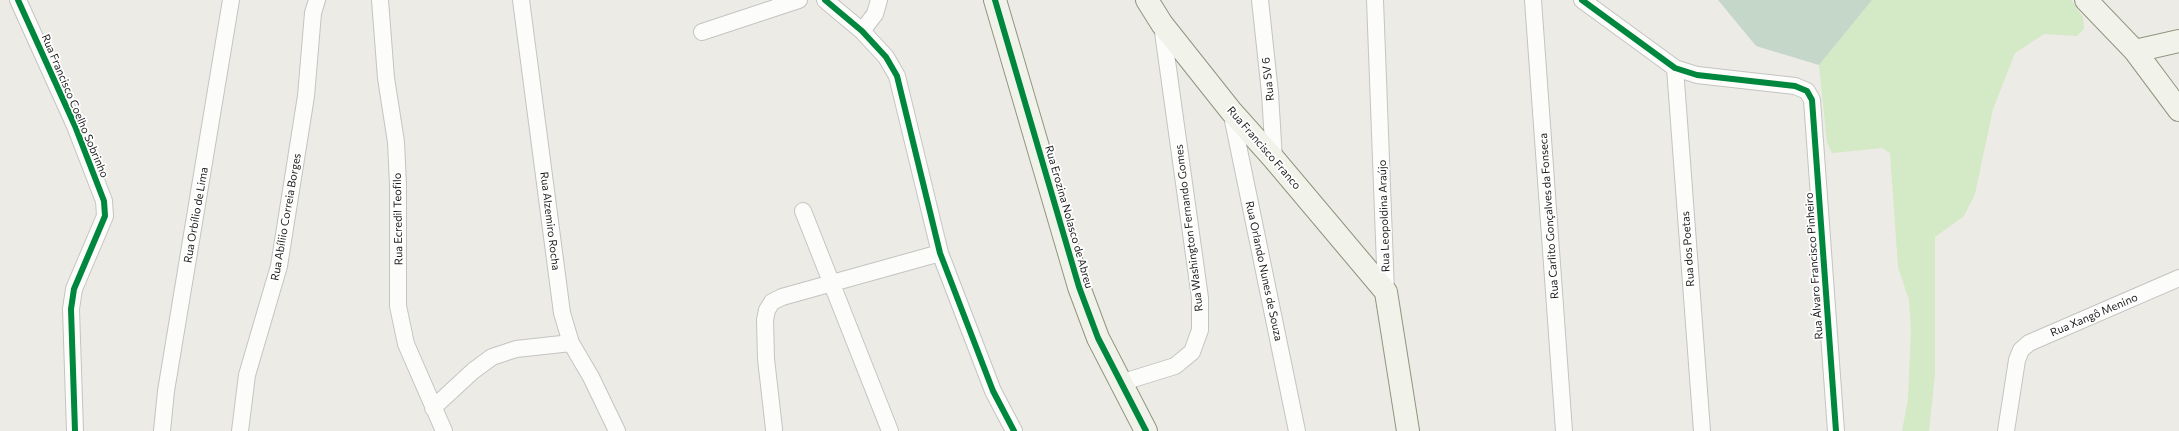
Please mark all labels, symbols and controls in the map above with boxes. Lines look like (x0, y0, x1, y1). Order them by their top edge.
street label: Rua Francisco Coelho Sobrinho (39, 32, 111, 180)
street label: Rua SV 6 (1259, 56, 1277, 102)
street label: Rua Francisco Franco (1224, 104, 1304, 192)
street label: Rua Carlito Gonçalves da Fonseca (1537, 133, 1561, 299)
street label: Rua Erozina Nolasco de Abreu (1042, 144, 1096, 290)
street label: Rua Washington Fernando Gomes (1172, 144, 1206, 312)
street label: Rua Abíliio Correia Borges (268, 152, 304, 282)
street label: Rua Leopoldina Araújo (1375, 160, 1393, 272)
street label: Rua Orbílio de Lima (181, 166, 211, 264)
street label: Rua Alzemiro Rocha (537, 171, 563, 271)
street label: Rua Ecredil Teofilo (391, 173, 405, 265)
street label: Rua Álvaro Francisco Pinheiro (1802, 192, 1826, 340)
street label: Rua Orlando Nunes de Souza (1243, 200, 1285, 342)
street label: Rua dos Poetas (1679, 211, 1697, 287)
street label: Rua Xangô Menino (2048, 291, 2140, 339)

